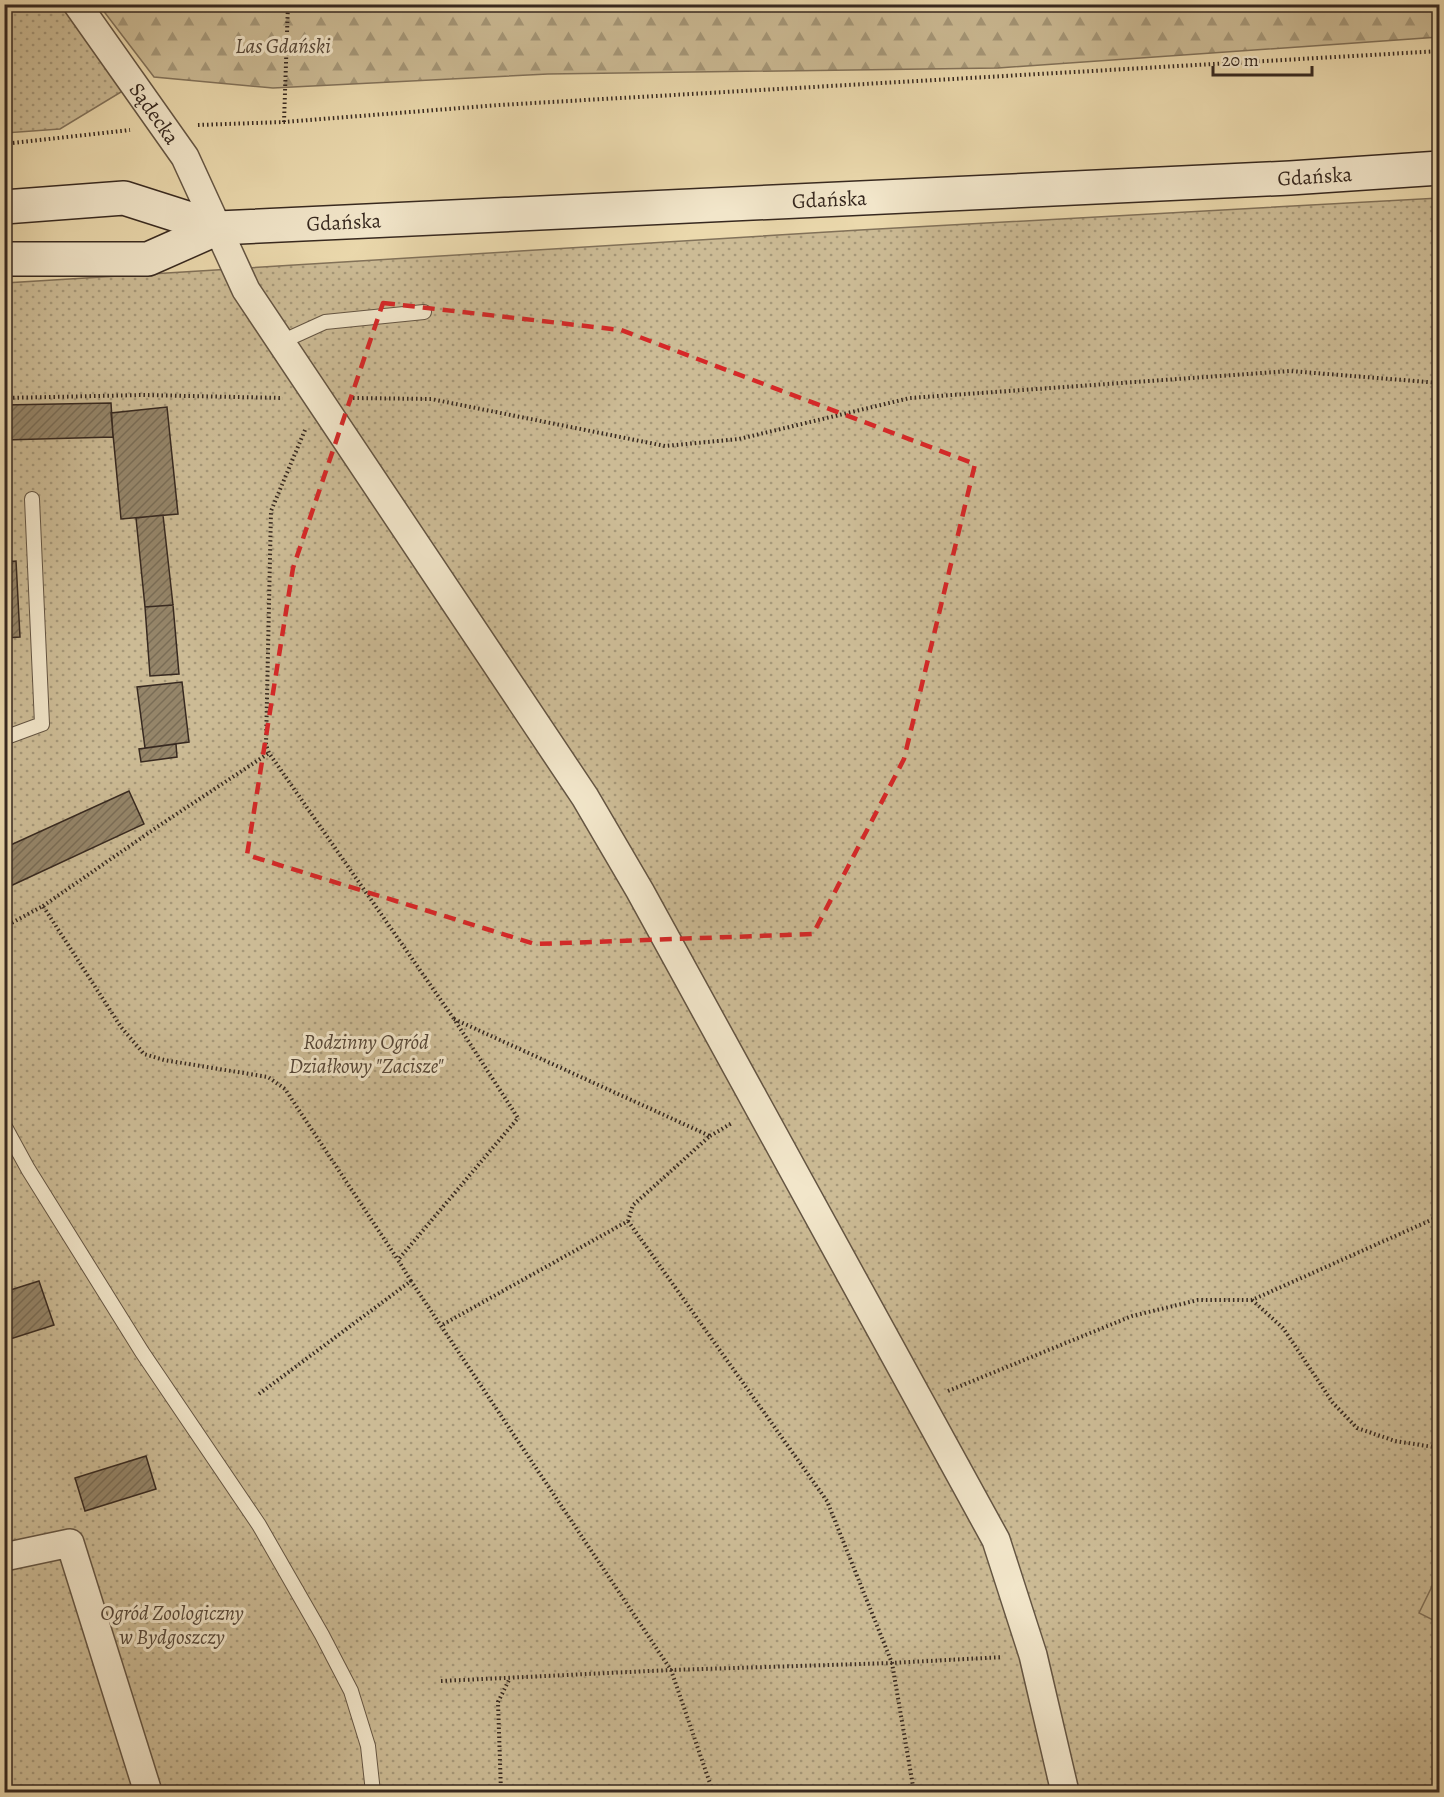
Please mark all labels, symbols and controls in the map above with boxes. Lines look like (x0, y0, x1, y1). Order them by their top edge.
park label: Las Gdański (235, 32, 331, 60)
scale bar (1213, 39, 1312, 77)
text: 20 m (1222, 48, 1259, 72)
street label: Sądecka (123, 77, 186, 150)
street label: Gdańska (1277, 160, 1353, 193)
street label: Gdańska (791, 184, 868, 215)
street label: Gdańska (306, 206, 382, 238)
park label: Rodzinny Ogród Działkowy "Zacisze" (289, 1028, 444, 1080)
park label: Ogród Zoologiczny w Bydgoszczy (100, 1599, 244, 1651)

